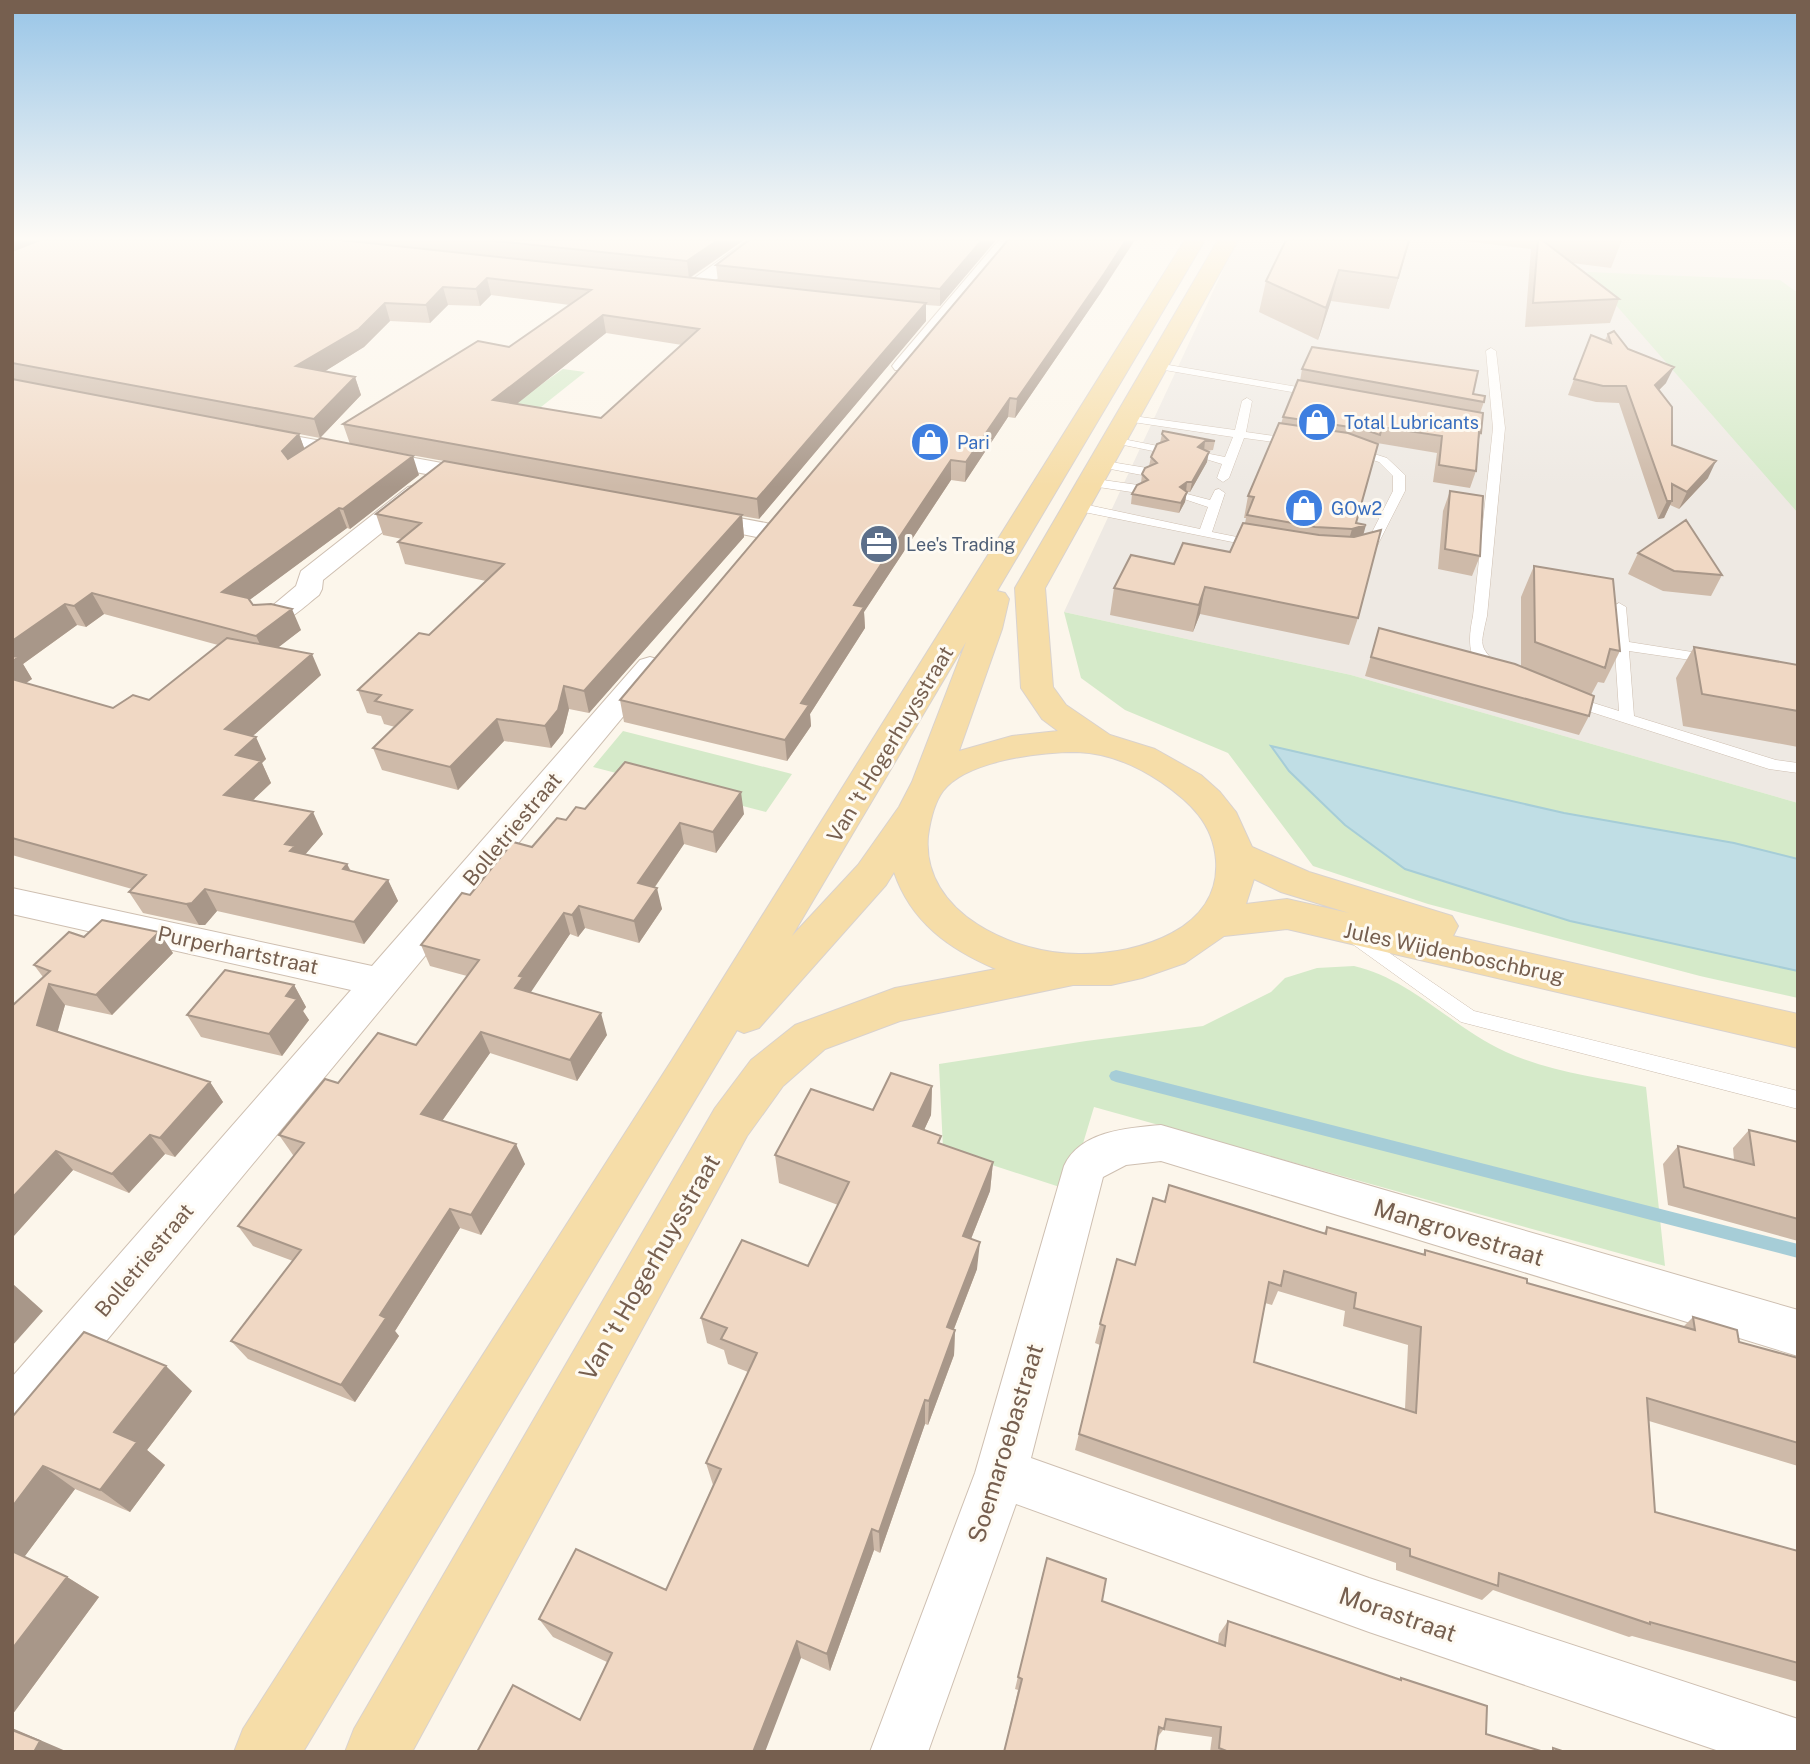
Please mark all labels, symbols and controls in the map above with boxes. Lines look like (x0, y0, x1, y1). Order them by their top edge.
shop icon: Total Lubricants (1296, 401, 1338, 443)
place label: Total Lubricants (1344, 412, 1479, 433)
shop icon: Pari (909, 421, 951, 463)
place label: Pari (957, 432, 990, 453)
shop icon: GOw2 (1283, 487, 1325, 529)
place label: GOw2 (1331, 498, 1382, 519)
office icon: Lee's Trading (858, 523, 900, 565)
place label: Lee's Trading (906, 534, 1016, 555)
street label: Van 't Hogerhuysstraat (822, 642, 958, 846)
street label: Bolletriestraat (457, 767, 567, 891)
street label: Jules Wijdenboschbrug (1341, 917, 1567, 989)
street label: Purperhartstraat (155, 921, 321, 979)
street label: Van 't Hogerhuysstraat (573, 1149, 725, 1385)
street label: Mangrovestraat (1370, 1193, 1548, 1271)
street label: Bolletriestraat (89, 1198, 199, 1322)
street label: Soemaroebastraat (961, 1340, 1049, 1546)
street label: Morastraat (1336, 1581, 1460, 1647)

